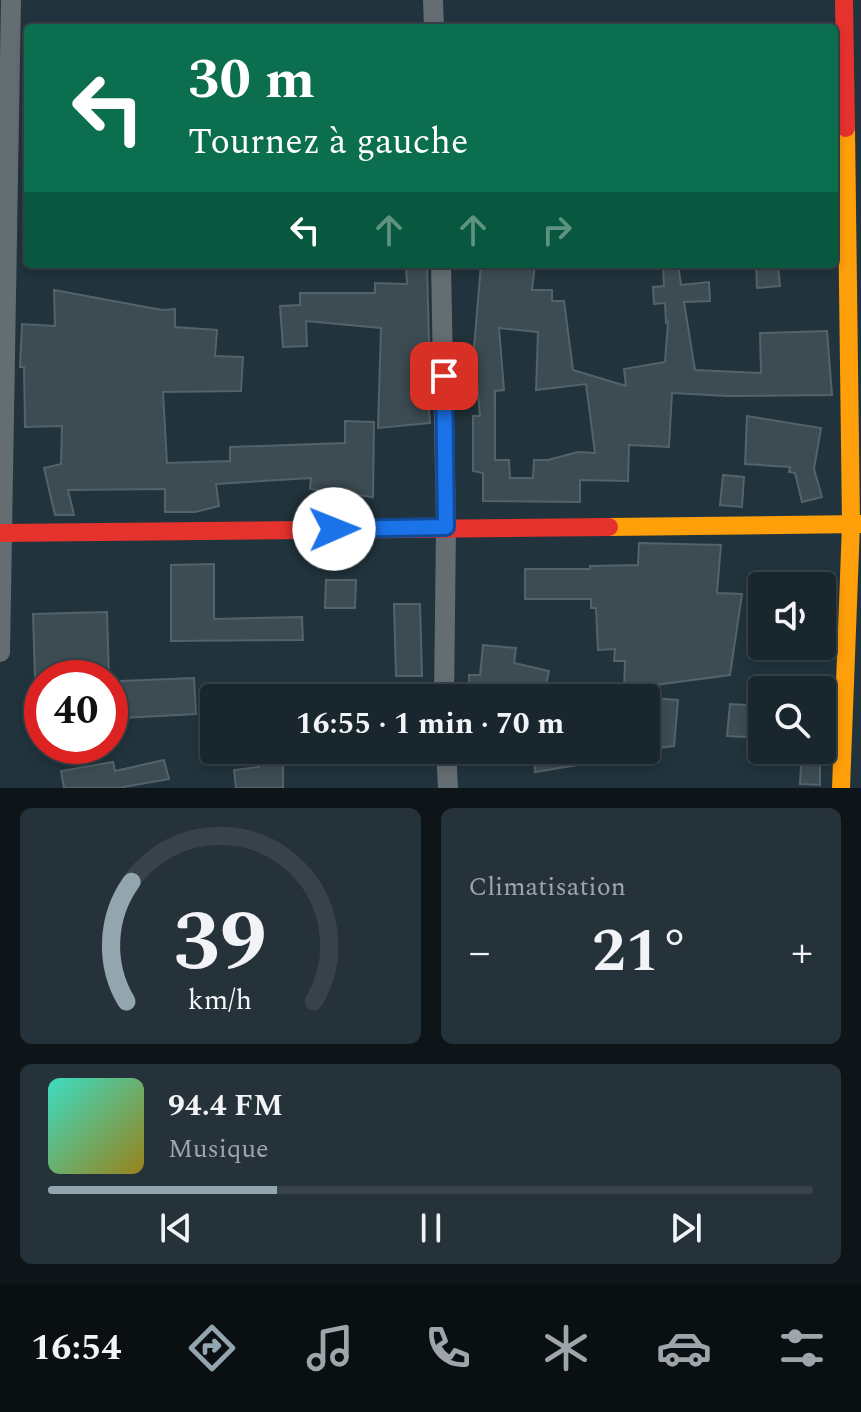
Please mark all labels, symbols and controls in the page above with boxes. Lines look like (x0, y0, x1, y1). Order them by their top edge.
text: 30 m (188, 38, 315, 123)
icon: left (56, 56, 160, 160)
text: Tournez à gauche (188, 115, 468, 170)
icon: left (283, 208, 327, 252)
icon: ahead (367, 208, 411, 252)
icon: ahead (451, 208, 495, 252)
icon: right (535, 208, 579, 252)
pin (410, 342, 478, 410)
icon: arrive (422, 354, 466, 398)
position arrow (292, 487, 376, 571)
map controls (748, 572, 836, 764)
button: sound (748, 572, 836, 660)
speed limit sign: 40 (24, 660, 128, 764)
button: search (748, 676, 836, 764)
text: 16:55 · 1 min · 70 m (296, 701, 564, 747)
text: Climatisation (469, 867, 626, 907)
text: 39 (174, 880, 267, 1007)
text: 21° (592, 906, 689, 998)
text: − (469, 919, 491, 986)
text: + (791, 919, 813, 986)
text: km/h (188, 979, 252, 1022)
text: 94.4 FM (168, 1083, 283, 1129)
text: Musique (168, 1129, 269, 1169)
icon: previous (154, 1206, 198, 1250)
icon: pause (409, 1206, 453, 1250)
icon: next (664, 1206, 708, 1250)
icon: directions (184, 1320, 240, 1376)
icon: music (302, 1320, 358, 1376)
icon: phone (420, 1320, 476, 1376)
icon: climate (538, 1320, 594, 1376)
icon: car (656, 1320, 712, 1376)
icon: filters (774, 1320, 830, 1376)
text: 16:54 (31, 1321, 121, 1376)

